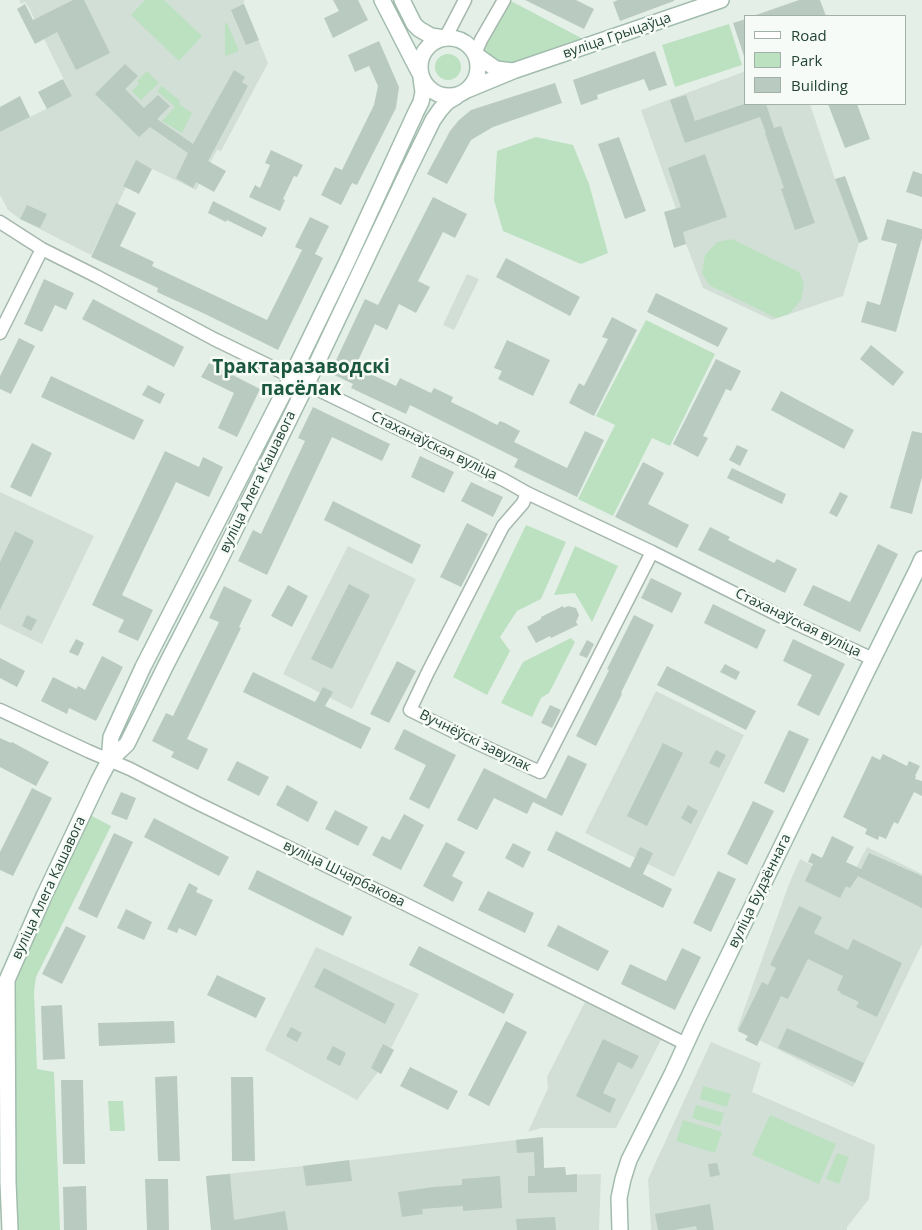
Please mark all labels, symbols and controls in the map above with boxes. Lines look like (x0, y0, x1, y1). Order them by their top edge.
street label: вуліца Грыцаўца (561, 10, 673, 62)
legend (744, 15, 907, 105)
text: Road (791, 25, 827, 45)
text: Park (791, 50, 822, 70)
text: Building (791, 75, 848, 95)
district label: Трактаразаводскі пасёлак (212, 357, 390, 401)
street label: вуліца Алега Кашавога (216, 408, 300, 556)
street label: Стаханаўская вуліца (368, 408, 500, 484)
street label: Стаханаўская вуліца (732, 585, 864, 661)
street label: Вучнёўскі завулак (416, 707, 534, 775)
street label: вуліца Алега Кашавога (8, 814, 90, 962)
street label: вуліца Будзённага (725, 831, 795, 951)
street label: вуліца Шчарбакова (280, 837, 408, 911)

